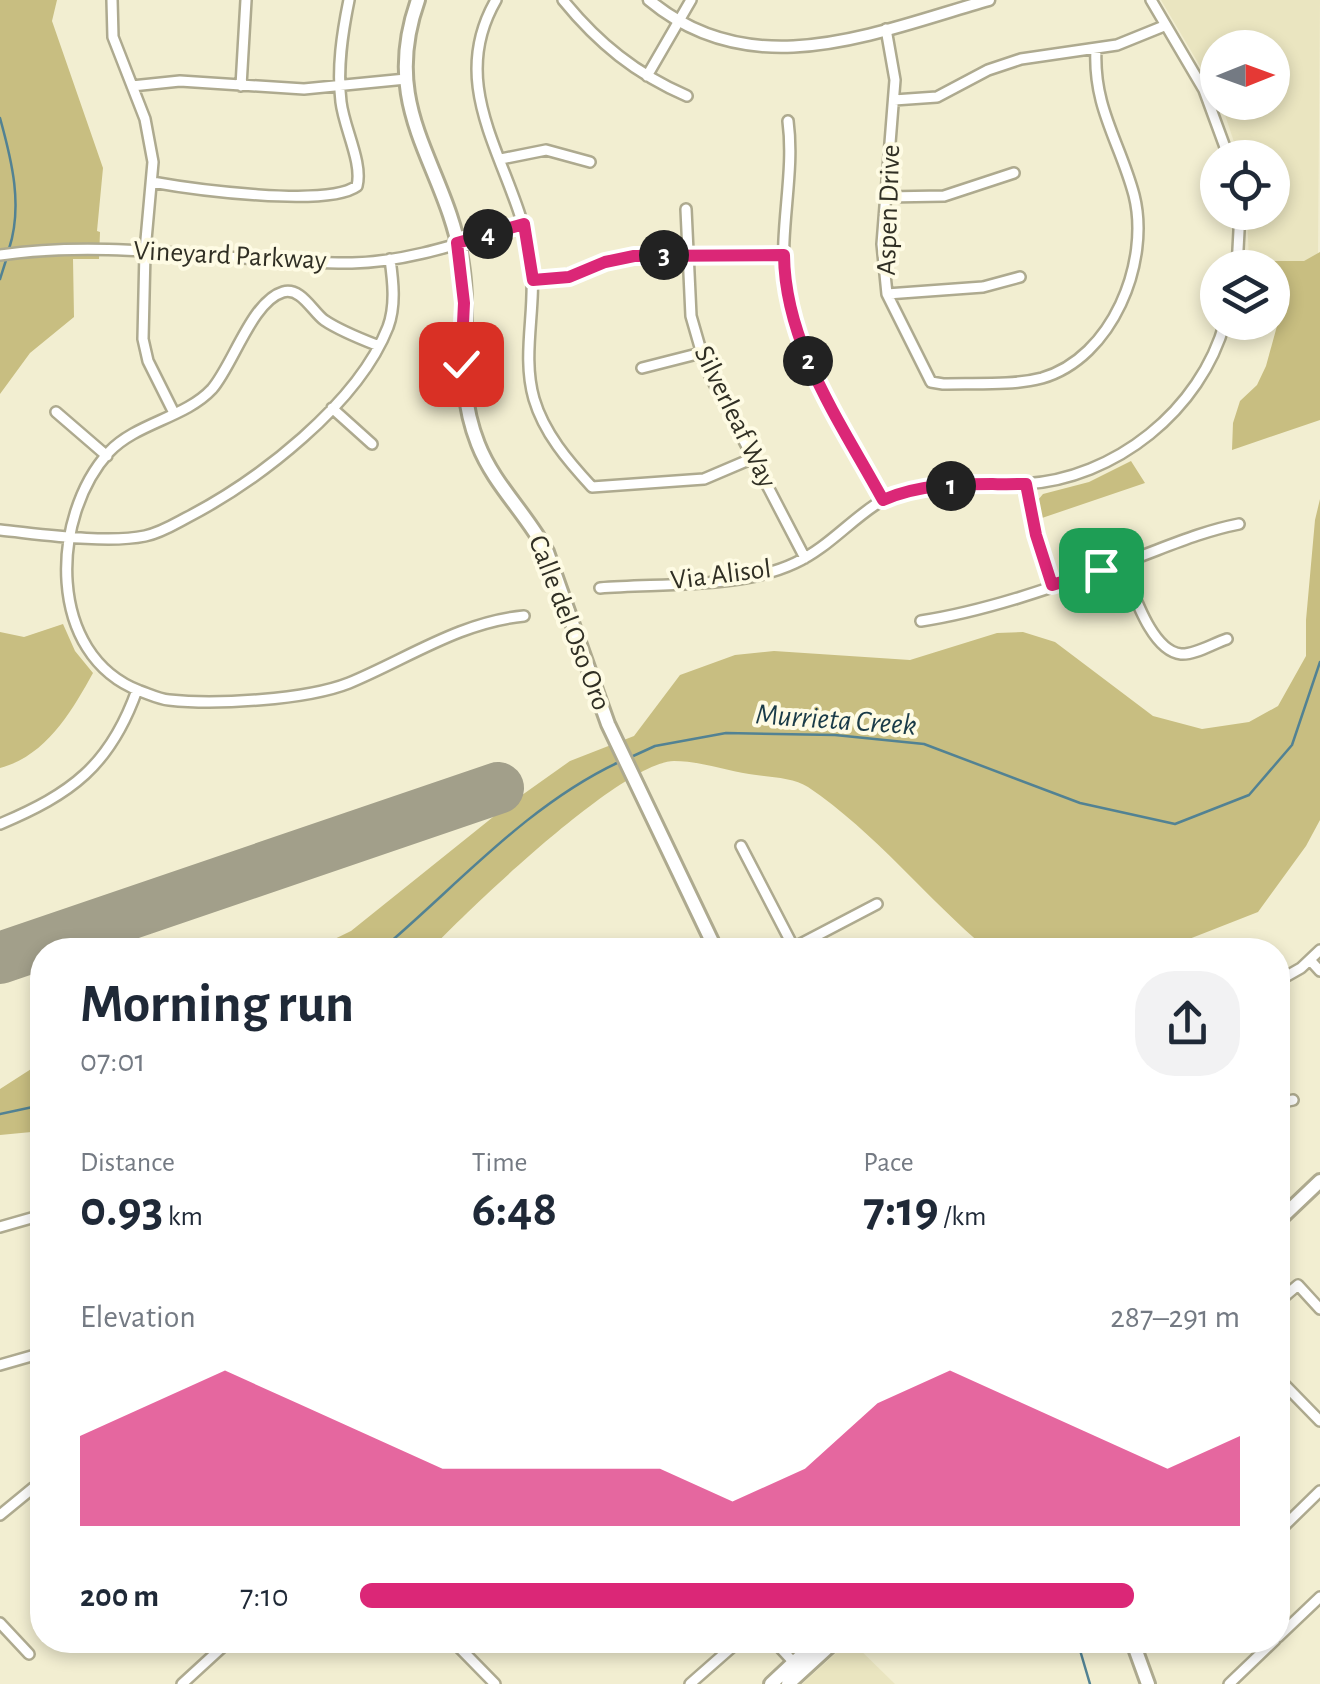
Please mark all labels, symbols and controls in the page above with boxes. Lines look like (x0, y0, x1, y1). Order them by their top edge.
north arrow (1200, 30, 1290, 120)
map controls (1200, 30, 1290, 340)
button: locate (1200, 140, 1290, 230)
street label: Aspen Drive (873, 144, 905, 276)
pin: 4 (463, 209, 513, 259)
text: 4 (481, 220, 495, 248)
pin: 3 (639, 230, 689, 280)
street label: Vineyard Parkway (133, 237, 327, 275)
text: 3 (658, 241, 670, 269)
button: layers (1200, 250, 1290, 340)
pin (419, 322, 504, 407)
pin: 2 (783, 336, 833, 386)
icon: check (434, 337, 489, 392)
street label: Silverleaf Way (689, 342, 781, 492)
text: 2 (801, 347, 815, 375)
pin: 1 (926, 461, 976, 511)
text: 1 (946, 472, 956, 500)
pin (1059, 528, 1144, 613)
street label: Calle del Oso Oro (523, 532, 615, 714)
icon: arrive (1074, 543, 1129, 598)
street label: Via Alisol (669, 555, 773, 595)
water label: Murrieta Creek (755, 699, 918, 741)
button: share (1135, 971, 1240, 1076)
text: Morning run (80, 977, 354, 1032)
text: 07:01 (80, 1045, 145, 1077)
text: Distance (80, 1149, 175, 1177)
text: Time (472, 1149, 527, 1177)
text: Pace (863, 1149, 914, 1177)
text: 0.93 (80, 1185, 163, 1235)
text: 6:48 (472, 1185, 557, 1235)
text: 7:19 (863, 1185, 939, 1235)
text: km (163, 1203, 203, 1231)
text: /km (939, 1203, 986, 1231)
text: Elevation (80, 1301, 196, 1333)
text: 287–291 m (1110, 1301, 1240, 1333)
text: 200 m (80, 1580, 159, 1612)
text: 7:10 (240, 1580, 289, 1612)

